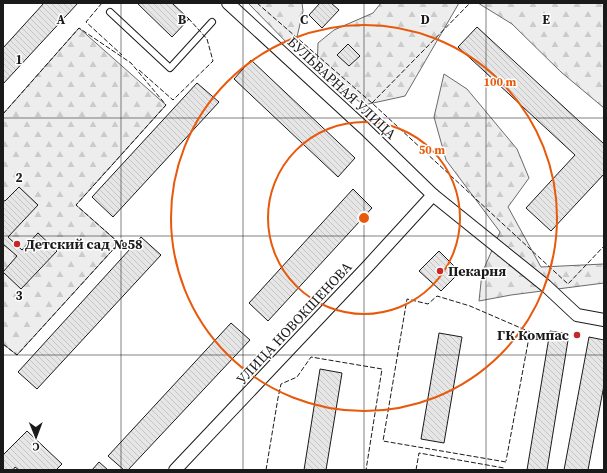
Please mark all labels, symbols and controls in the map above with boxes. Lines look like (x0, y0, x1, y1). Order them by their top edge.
text: A (57, 11, 66, 28)
text: B (178, 11, 187, 28)
text: C (300, 11, 308, 28)
text: D (420, 11, 430, 28)
text: E (542, 11, 550, 28)
street label: БУЛЬВАРНАЯ УЛИЦА (283, 32, 401, 144)
text: 1 (15, 51, 23, 68)
text: 100 m (484, 74, 517, 90)
text: 50 m (419, 142, 445, 158)
text: 2 (15, 169, 23, 186)
centre of rings (357, 211, 371, 225)
place label: Детский сад №58 (25, 234, 143, 254)
marker: Детский сад №58 (12, 239, 22, 249)
street label: УЛИЦА НОВОКШЕНОВА (232, 257, 357, 389)
place label: Пекарня (448, 261, 506, 281)
marker: Пекарня (435, 266, 445, 276)
text: 3 (15, 287, 23, 304)
place label: ГК Компас (497, 325, 569, 345)
marker: ГК Компас (572, 330, 582, 340)
north arrow (16, 417, 56, 457)
text: С (32, 439, 40, 454)

